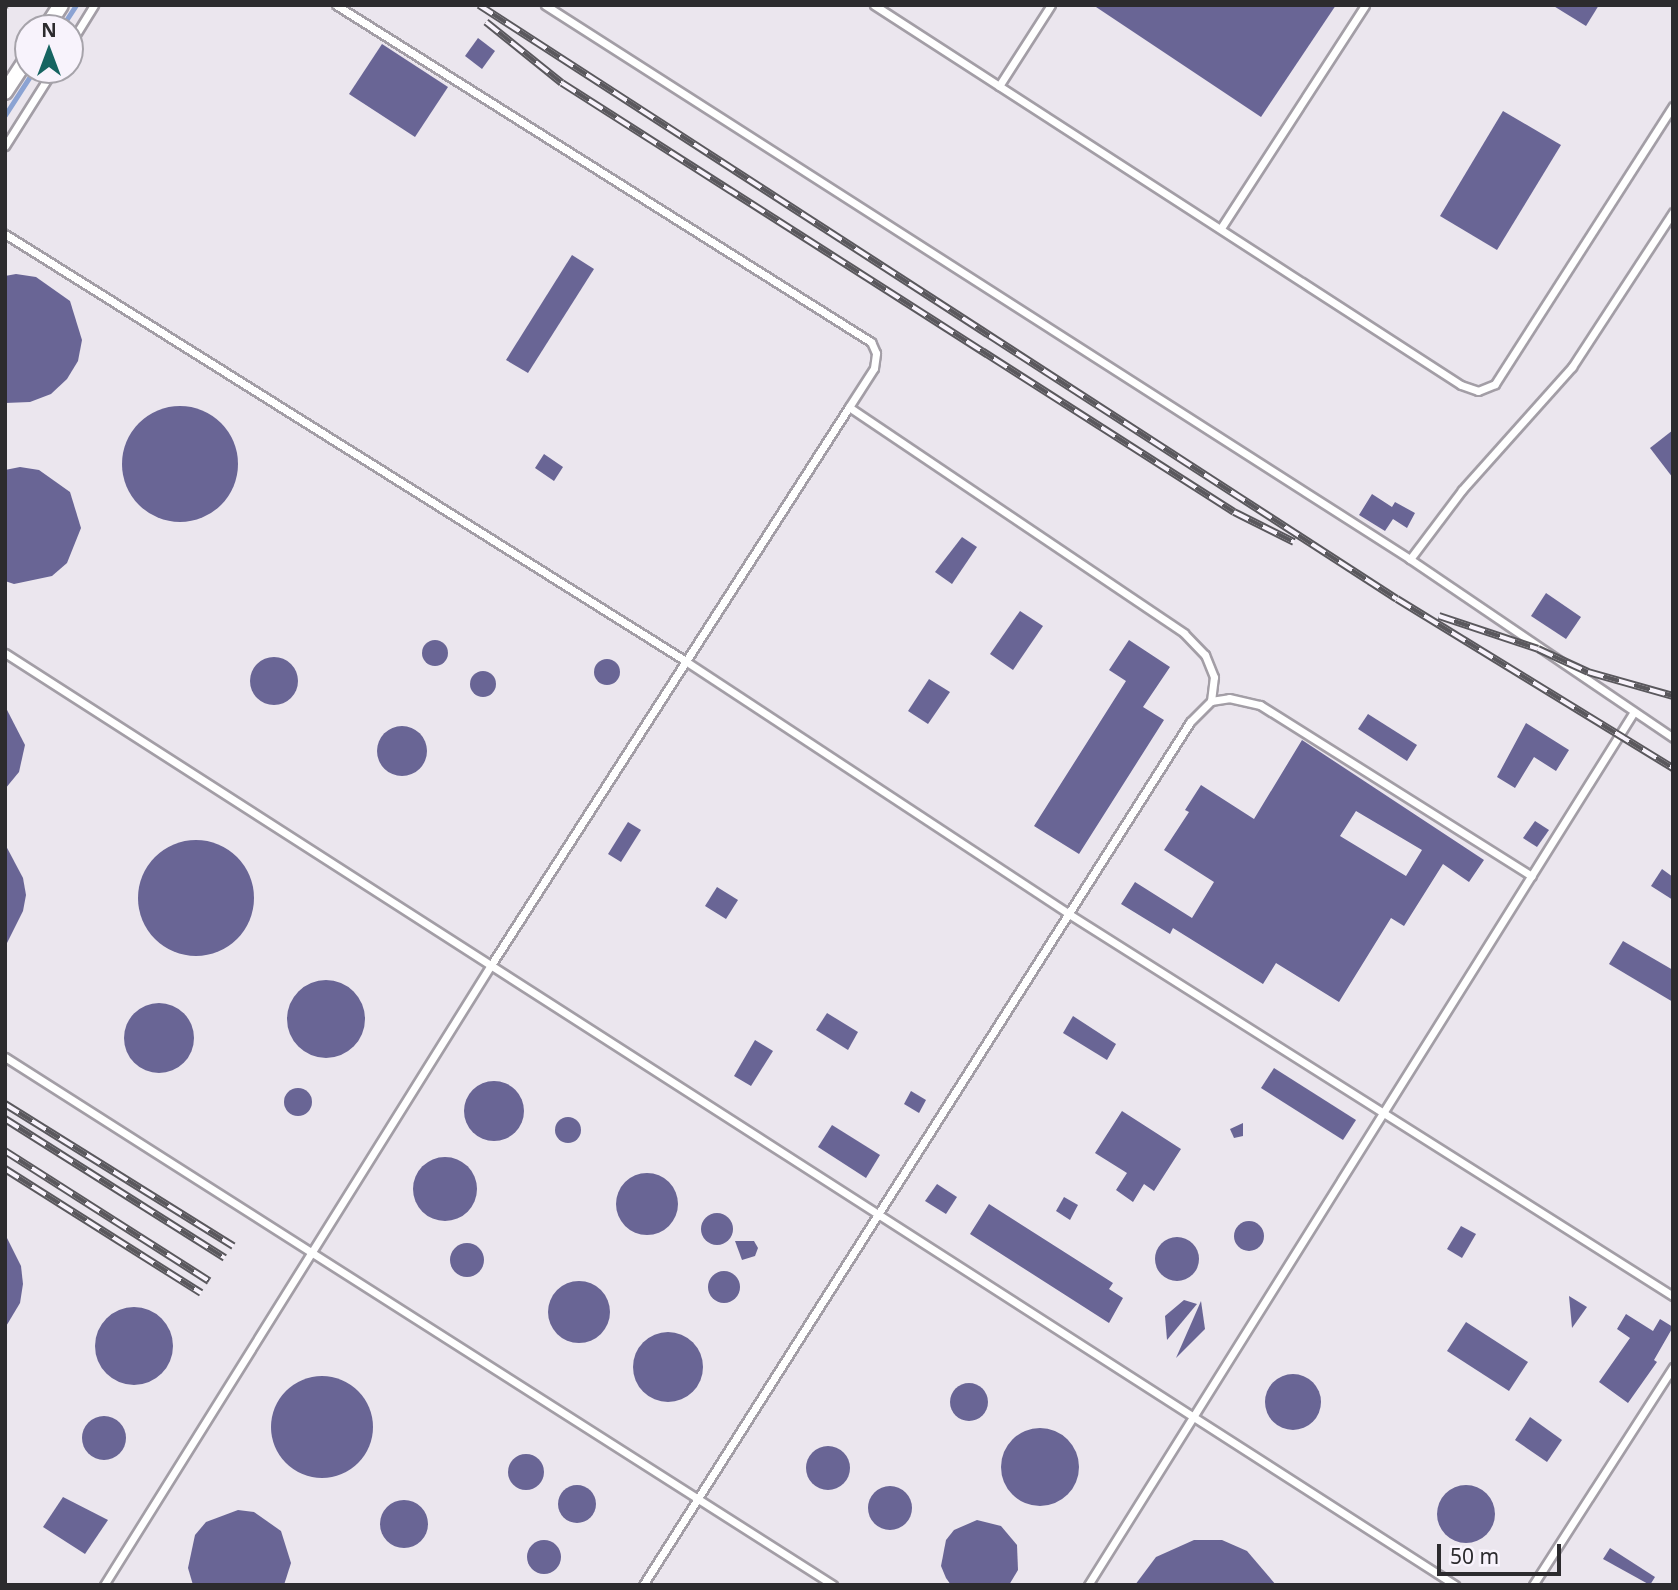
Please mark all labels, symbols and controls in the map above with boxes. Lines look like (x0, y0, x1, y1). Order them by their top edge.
north arrow (14, 14, 84, 84)
text: N (41, 17, 57, 43)
scale bar (1440, 1530, 1564, 1574)
text: 50 m (1450, 1542, 1499, 1570)

